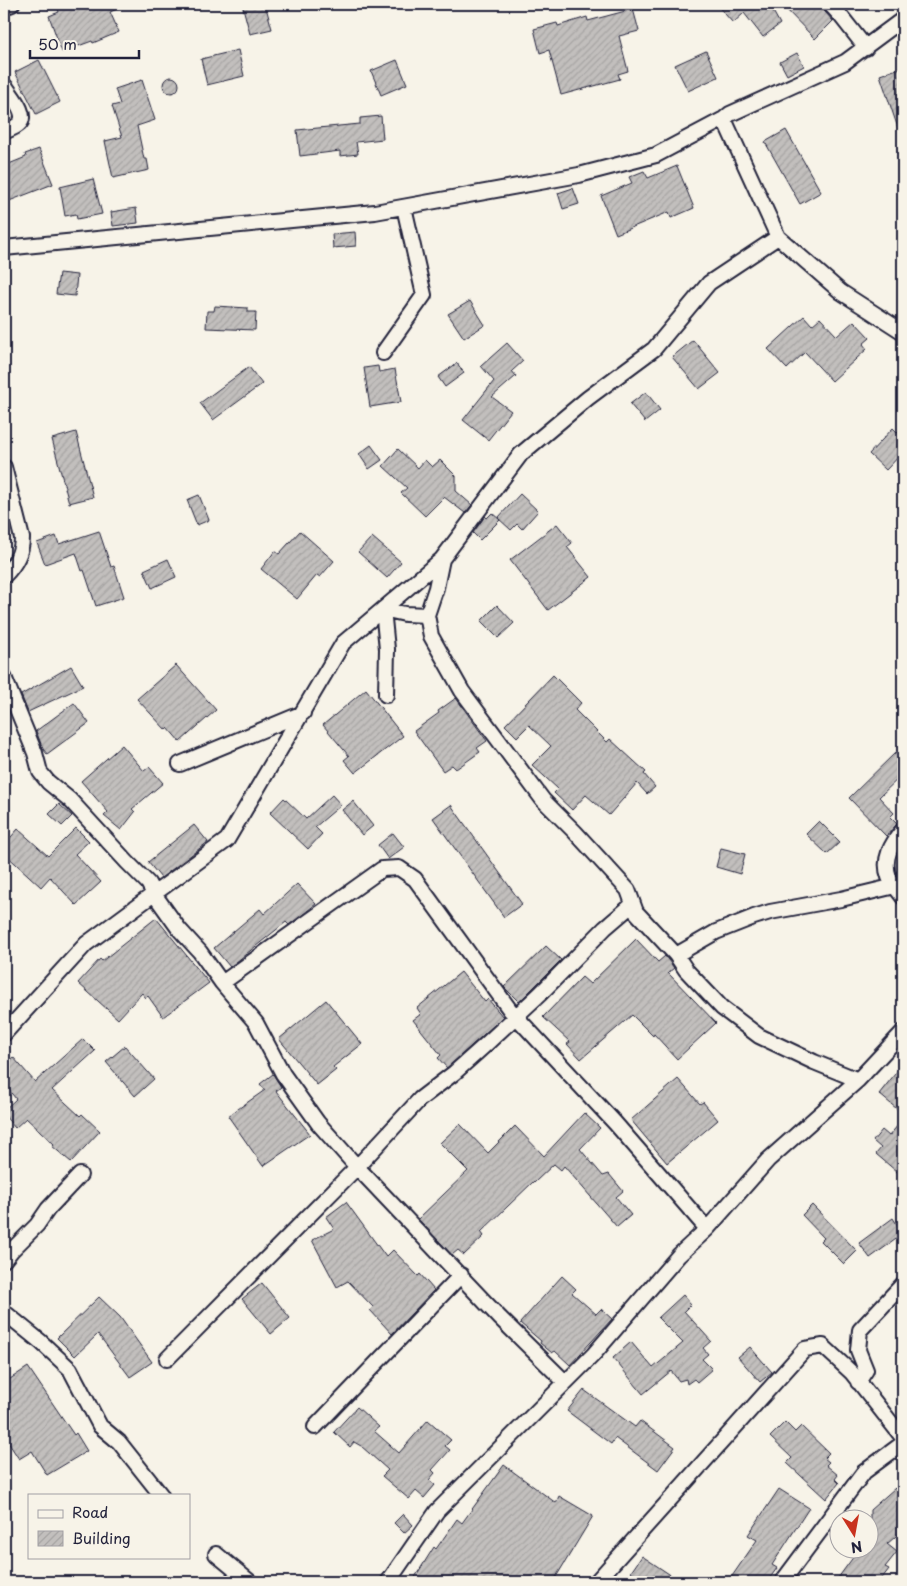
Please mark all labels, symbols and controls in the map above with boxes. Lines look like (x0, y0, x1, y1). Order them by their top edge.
scale bar (30, 28, 139, 60)
text: 50 m (38, 32, 77, 55)
legend (28, 1494, 190, 1558)
text: Road (72, 1500, 108, 1523)
north arrow (830, 1508, 880, 1558)
text: Building (72, 1526, 131, 1549)
text: N (849, 1536, 864, 1559)

